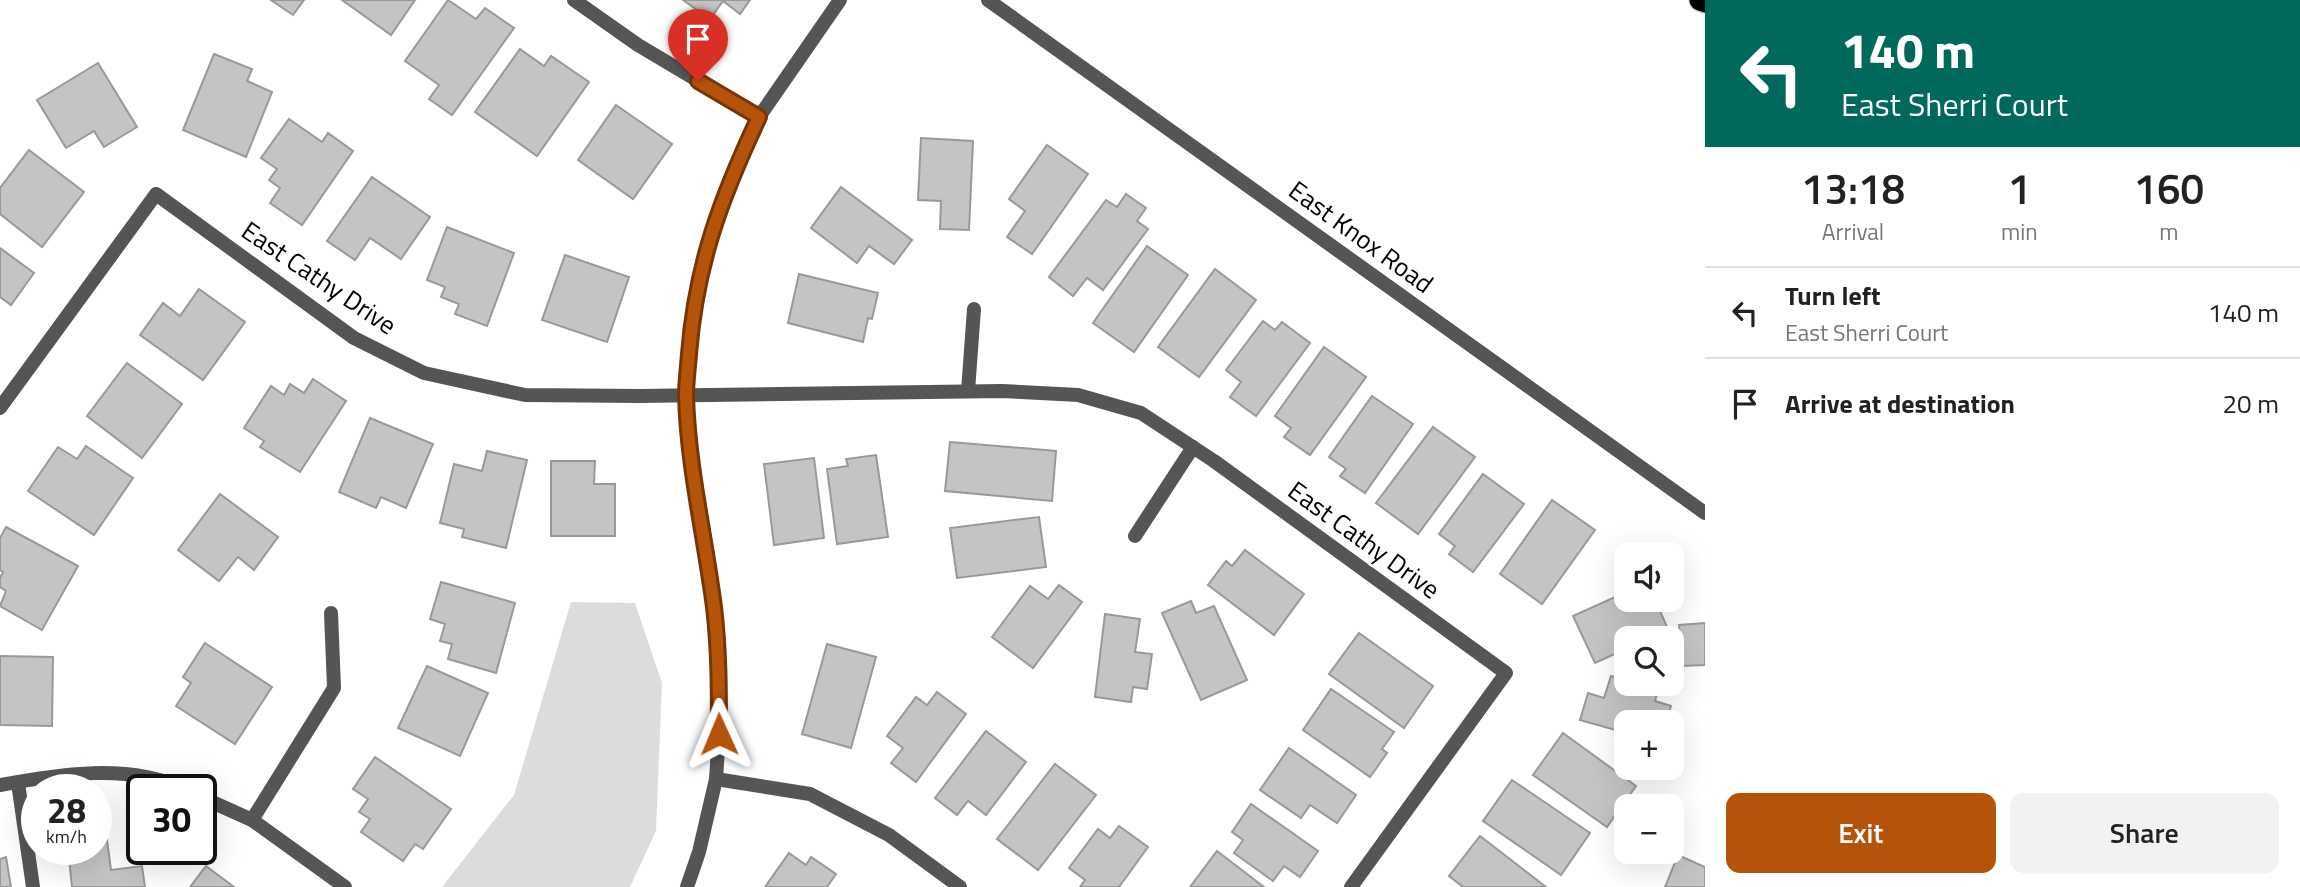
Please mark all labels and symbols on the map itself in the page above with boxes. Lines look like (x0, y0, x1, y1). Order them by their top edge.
pin (668, 9, 728, 81)
street label: East Knox Road (1281, 171, 1442, 302)
street label: East Cathy Drive (234, 211, 405, 344)
street label: East Cathy Drive (1280, 471, 1448, 608)
position arrow (682, 697, 756, 771)
speed limit sign: 30 (126, 774, 217, 865)

